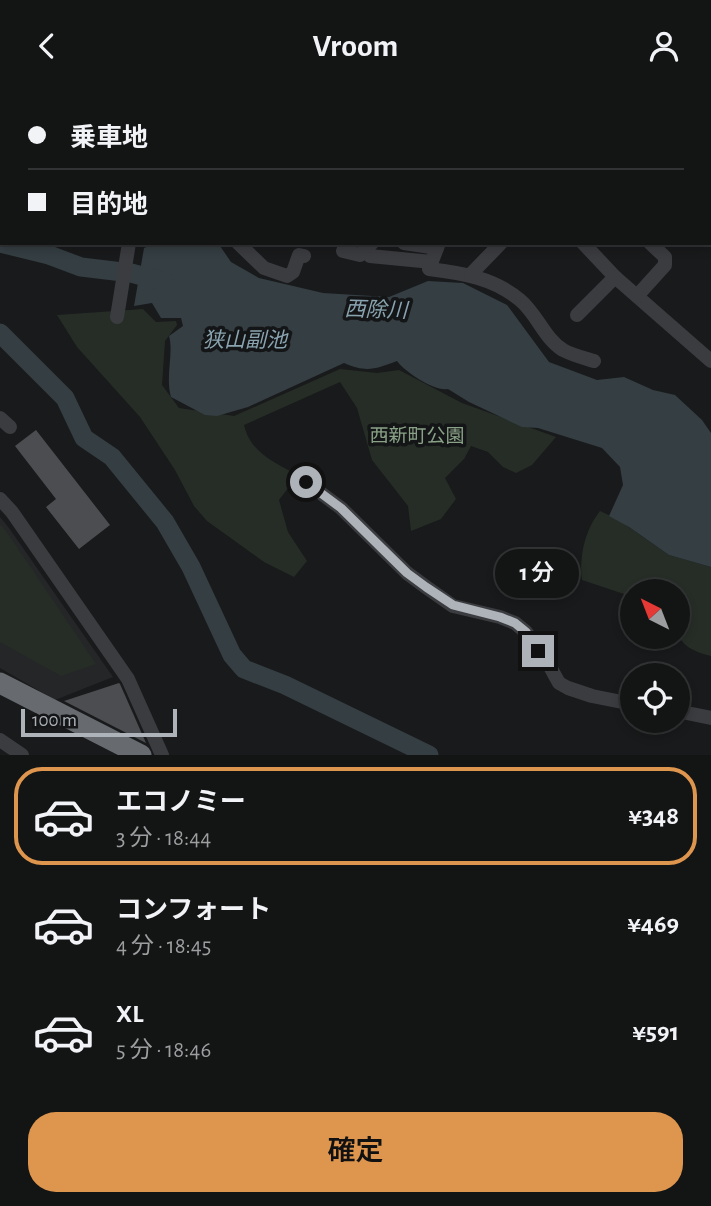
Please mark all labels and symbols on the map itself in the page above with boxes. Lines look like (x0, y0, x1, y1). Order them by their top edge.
water label: 西除川 (344, 297, 410, 322)
water label: 狭山副池 (203, 329, 289, 351)
park label: 西新町公園 (369, 426, 465, 446)
route start (290, 466, 322, 498)
callout: 1 分 (496, 549, 580, 599)
north arrow (620, 579, 690, 649)
route end (522, 635, 554, 667)
scale bar (21, 705, 177, 737)

